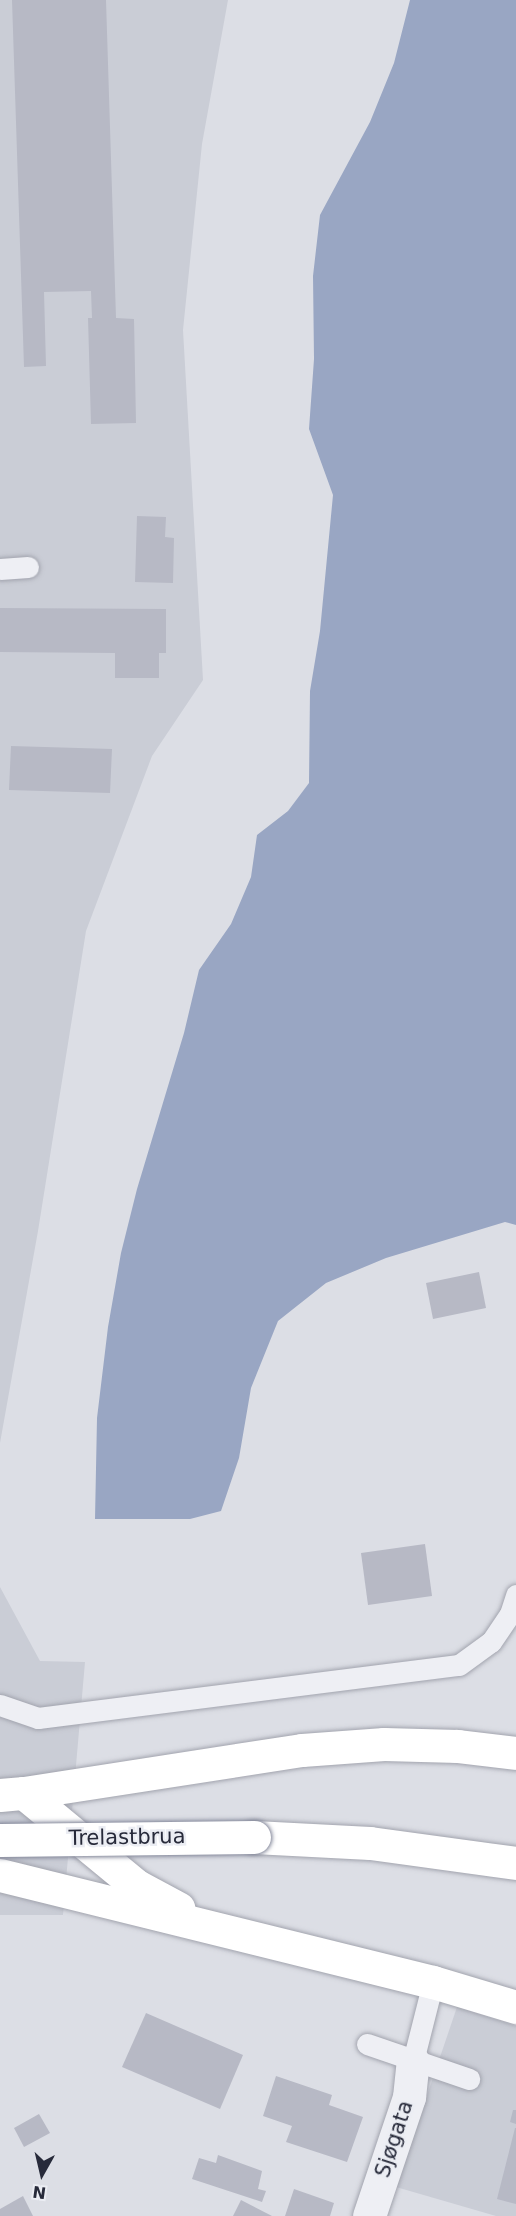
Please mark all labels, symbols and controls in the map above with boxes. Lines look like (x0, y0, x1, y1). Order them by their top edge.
street label: Trelastbrua (68, 1823, 186, 1851)
street label: Sjøgata (370, 2097, 418, 2181)
north arrow (12, 2144, 72, 2204)
text: N (31, 2182, 47, 2203)

